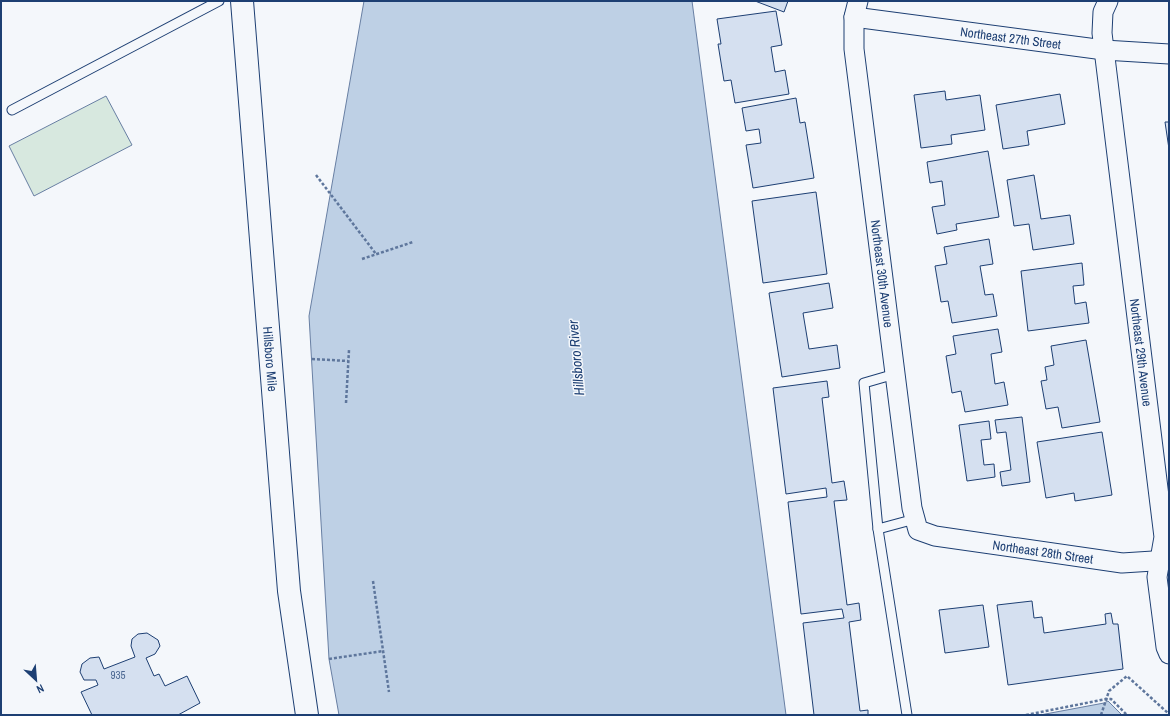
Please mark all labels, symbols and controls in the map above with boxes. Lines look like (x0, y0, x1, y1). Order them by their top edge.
street label: Northeast 27th Street (959, 23, 1062, 53)
street label: Northeast 30th Avenue (867, 219, 897, 329)
street label: Northeast 29th Avenue (1126, 298, 1156, 407)
water label: Hillsboro River (564, 318, 588, 397)
street label: Hillsboro Mile (259, 326, 281, 392)
street label: Northeast 28th Street (991, 536, 1094, 568)
north arrow (16, 660, 56, 700)
house number: 935 (110, 668, 126, 682)
text: N (34, 681, 46, 697)

